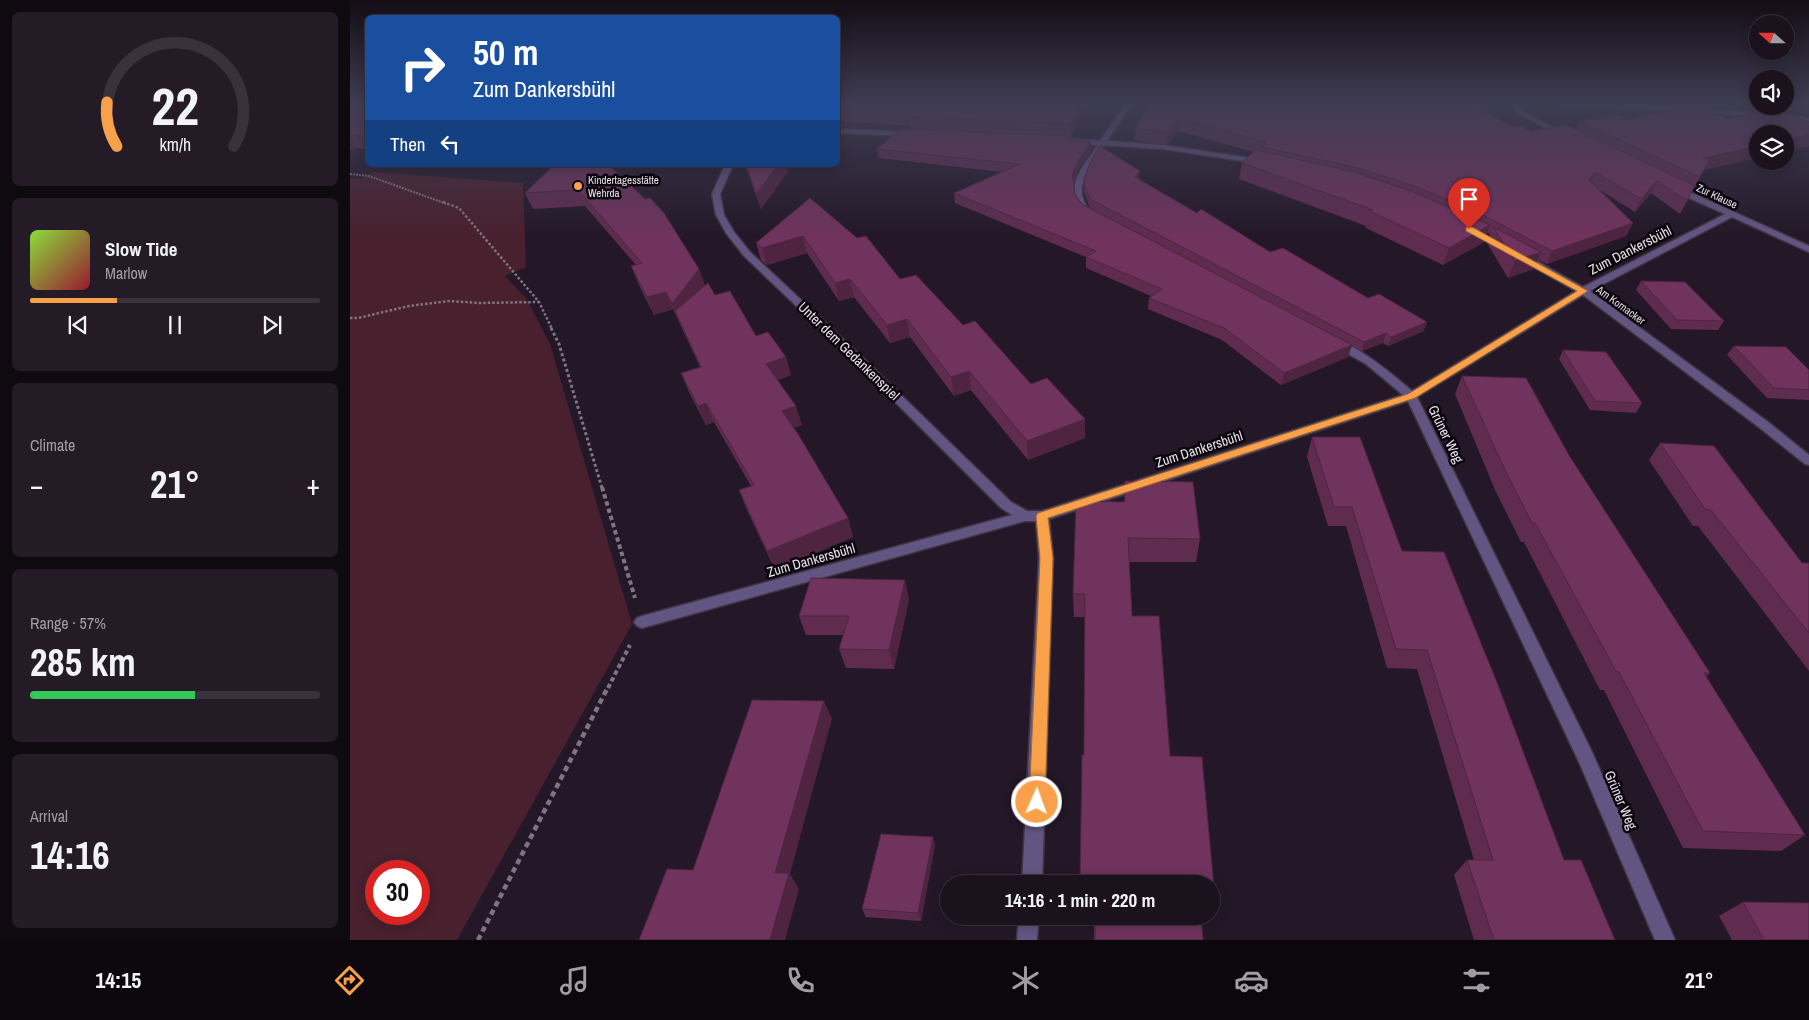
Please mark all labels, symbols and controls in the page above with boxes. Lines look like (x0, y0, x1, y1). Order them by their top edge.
north arrow (1749, 15, 1794, 60)
map controls (1749, 15, 1794, 170)
text: 50 m (473, 29, 538, 76)
icon: right (390, 35, 455, 100)
button: sound (1749, 70, 1794, 115)
text: 22 (151, 71, 199, 141)
text: Zum Dankersbühl (473, 74, 615, 104)
button: layers (1749, 125, 1794, 170)
icon: left (436, 130, 464, 158)
text: Then (390, 131, 426, 157)
text: km/h (159, 133, 191, 157)
place label: Kindertagesstätte Wehrda (588, 173, 659, 200)
pin (1448, 178, 1490, 229)
marker: Kindertagesstätte Wehrda (572, 180, 584, 192)
street label: Zur Klause (1694, 180, 1740, 212)
icon: arrive (1455, 185, 1483, 213)
street label: Zum Dankersbühl (1586, 221, 1674, 279)
text: Slow Tide (105, 236, 177, 262)
text: Marlow (105, 262, 147, 284)
street label: Am Kornacker (1593, 282, 1648, 327)
street label: Unter dem Gedankenspiel (795, 298, 903, 404)
icon: previous (64, 311, 92, 339)
icon: pause (161, 311, 189, 339)
icon: next (258, 311, 286, 339)
street label: Grüner Weg (1424, 402, 1468, 467)
street label: Zum Dankersbühl (1153, 426, 1245, 472)
text: Climate (30, 434, 75, 456)
text: 21° (150, 459, 200, 510)
text: − (30, 466, 43, 504)
text: + (307, 466, 320, 504)
street label: Zum Dankersbühl (765, 539, 857, 581)
text: Range · 57% (30, 612, 106, 634)
text: 285 km (30, 637, 136, 688)
street label: Grüner Weg (1601, 768, 1642, 833)
position arrow (1010, 775, 1062, 827)
text: Arrival (30, 805, 68, 827)
text: 14:16 (30, 830, 110, 881)
speed limit sign: 30 (365, 860, 430, 925)
text: 14:16 · 1 min · 220 m (1005, 887, 1155, 913)
icon: directions (332, 963, 367, 998)
icon: music (557, 963, 592, 998)
icon: phone (783, 963, 818, 998)
icon: climate (1008, 963, 1043, 998)
icon: car (1234, 963, 1269, 998)
icon: filters (1459, 963, 1494, 998)
text: 14:15 (95, 965, 141, 995)
text: 21° (1685, 965, 1714, 995)

